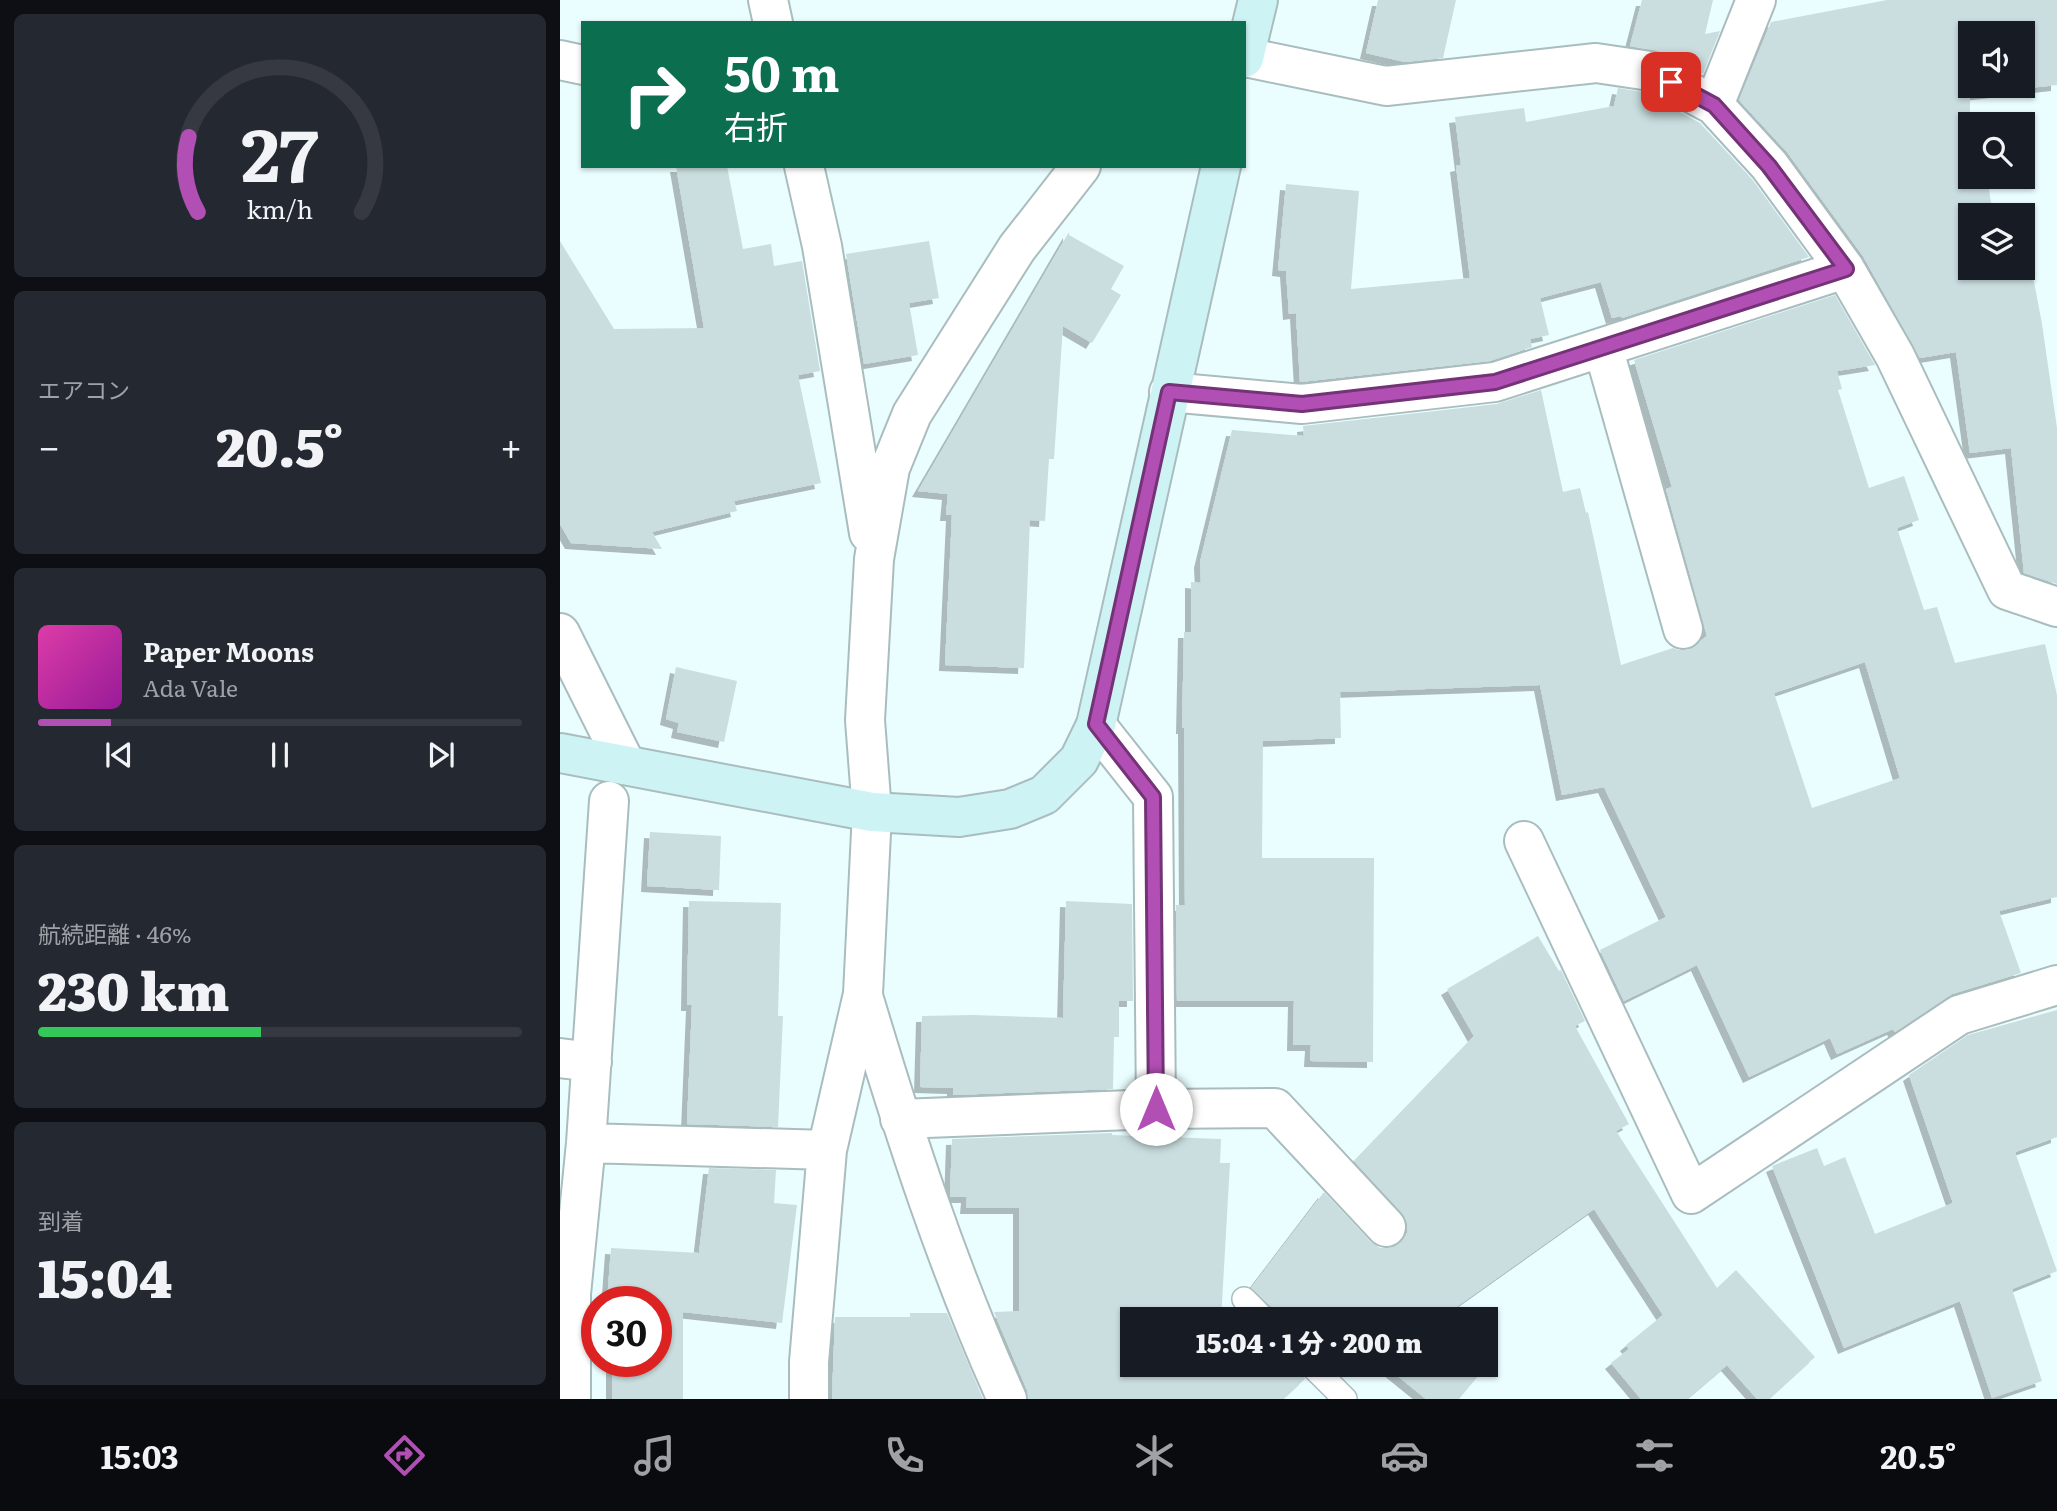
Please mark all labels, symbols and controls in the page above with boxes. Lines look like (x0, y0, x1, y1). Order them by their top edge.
map controls (1958, 21, 2035, 280)
button: sound (1958, 21, 2035, 98)
text: 50 m (724, 34, 840, 107)
icon: right (609, 49, 700, 140)
pin (1641, 52, 1701, 112)
icon: arrive (1652, 63, 1690, 101)
text: 27 (241, 96, 319, 204)
text: 右折 (724, 101, 788, 149)
button: search (1958, 112, 2035, 189)
text: km/h (247, 189, 313, 226)
button: layers (1958, 203, 2035, 280)
text: エアコン (38, 372, 130, 406)
text: 20.5° (216, 406, 344, 483)
text: − (38, 416, 60, 473)
text: + (500, 416, 522, 473)
text: Paper Moons (143, 631, 314, 670)
text: Ada Vale (143, 670, 238, 704)
icon: previous (100, 736, 138, 774)
icon: pause (261, 736, 299, 774)
icon: next (422, 736, 460, 774)
text: 航続距離 · 46% (38, 916, 191, 950)
text: 230 km (38, 950, 229, 1027)
position arrow (1119, 1072, 1193, 1146)
text: 到着 (38, 1203, 84, 1237)
text: 15:04 (38, 1237, 172, 1314)
speed limit sign: 30 (581, 1286, 672, 1377)
text: 15:04 · 1 分 · 200 m (1196, 1322, 1422, 1361)
text: 15:03 (101, 1431, 179, 1479)
icon: directions (380, 1431, 429, 1480)
icon: music (630, 1431, 679, 1480)
icon: phone (880, 1431, 929, 1480)
icon: climate (1130, 1431, 1179, 1480)
icon: car (1380, 1431, 1429, 1480)
icon: filters (1630, 1431, 1679, 1480)
text: 20.5° (1880, 1431, 1956, 1479)

